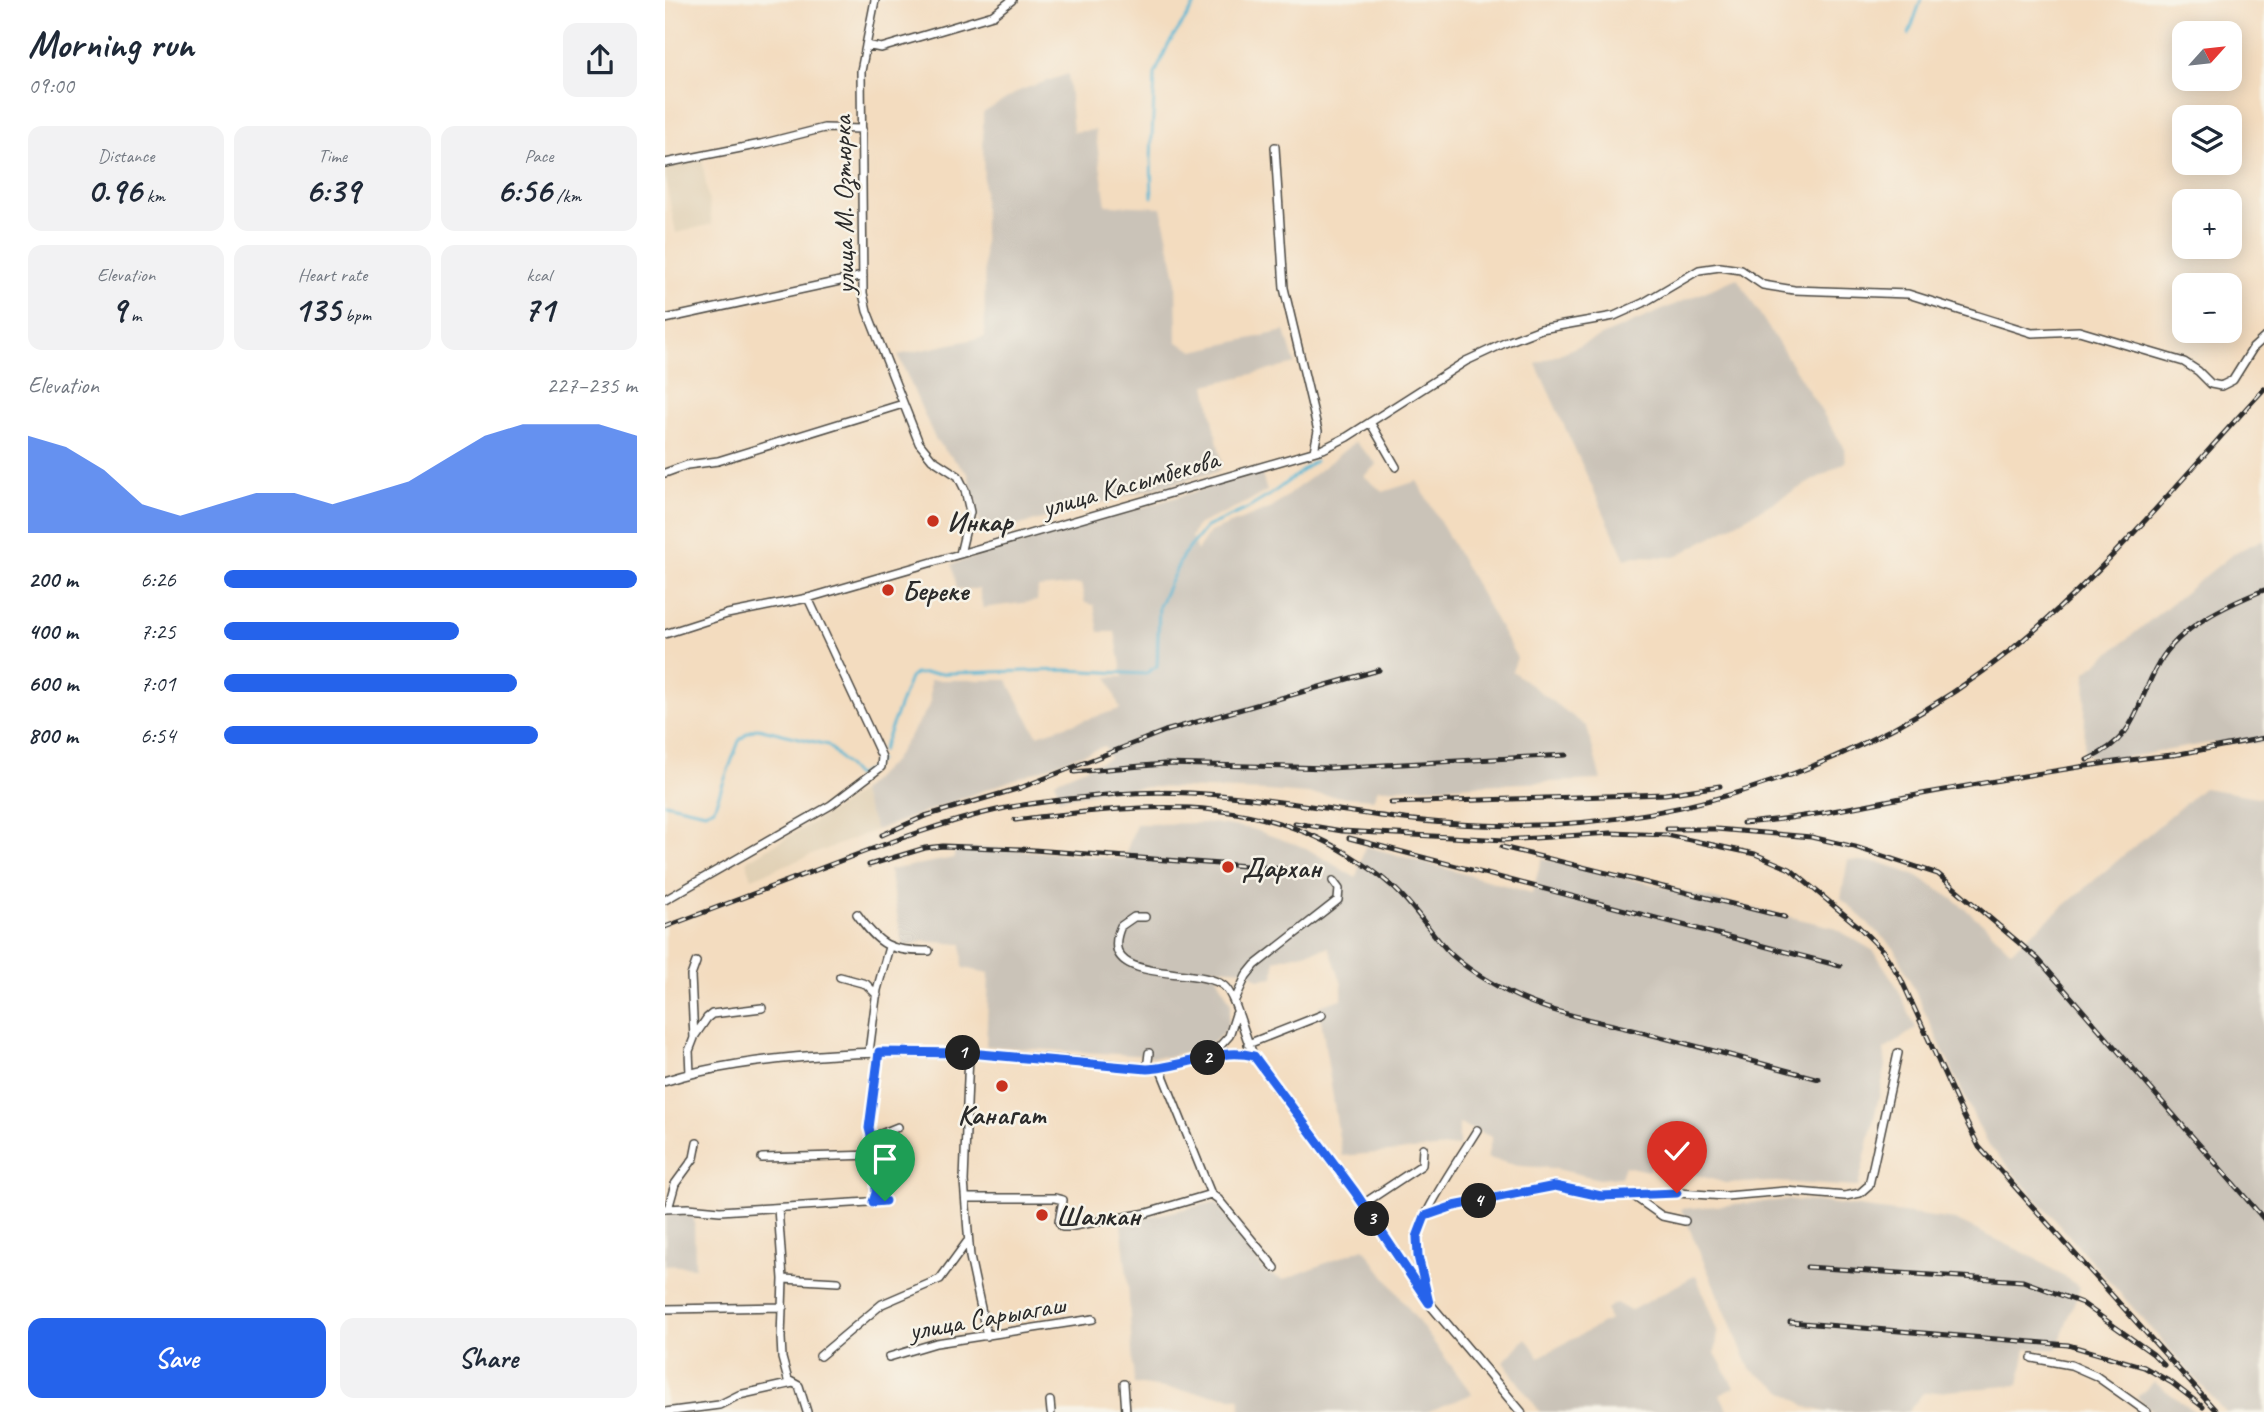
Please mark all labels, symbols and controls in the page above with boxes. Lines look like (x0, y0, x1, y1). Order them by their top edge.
text: Morning run (28, 21, 194, 68)
north arrow (2172, 21, 2242, 91)
map controls (2172, 21, 2242, 343)
button: share (563, 23, 637, 97)
text: 09:00 (28, 71, 74, 100)
button: layers (2172, 105, 2242, 175)
street label: улица М. Озтюрка (824, 114, 863, 297)
text: Distance (98, 144, 155, 168)
text: Time (318, 144, 347, 168)
text: Pace (524, 144, 553, 168)
text: 0.96 (87, 168, 142, 213)
text: 6:39 (305, 168, 360, 213)
text: 6:56 (497, 168, 552, 213)
text: km (142, 184, 165, 208)
text: /km (552, 184, 581, 208)
button: + (2172, 189, 2242, 259)
text: Elevation (97, 263, 155, 287)
text: Heart rate (298, 263, 367, 287)
text: kcal (526, 263, 551, 287)
button: − (2172, 273, 2242, 343)
text: 9 (111, 287, 126, 332)
text: 135 (294, 287, 341, 332)
text: 71 (523, 287, 555, 332)
text: m (126, 303, 141, 327)
text: bpm (341, 303, 371, 327)
text: Elevation (28, 371, 99, 400)
text: 227–235 m (546, 371, 637, 400)
street label: улица Касымбекова (1036, 440, 1225, 525)
place label: Инкар (947, 504, 1015, 539)
marker: Инкар (925, 513, 941, 529)
text: 200 m (28, 565, 78, 594)
text: 6:26 (140, 565, 176, 594)
place label: Береке (902, 573, 971, 608)
marker: Береке (880, 582, 896, 598)
text: 400 m (28, 617, 78, 646)
text: 7:25 (140, 617, 176, 646)
text: 600 m (28, 669, 78, 698)
text: 7:01 (140, 669, 176, 698)
text: 800 m (28, 721, 78, 750)
text: 6:54 (140, 721, 176, 750)
place label: Дархан (1242, 850, 1324, 885)
marker: Дархан (1220, 859, 1236, 875)
pin: 1 (945, 1036, 981, 1070)
text: 1 (958, 1040, 967, 1064)
pin: 2 (1191, 1040, 1225, 1076)
text: 2 (1203, 1045, 1212, 1069)
marker: Канагат (994, 1078, 1010, 1094)
place label: Канагат (958, 1097, 1047, 1132)
pin (1647, 1121, 1707, 1193)
pin (855, 1129, 915, 1201)
icon: check (1658, 1132, 1696, 1170)
icon: arrive (866, 1140, 904, 1178)
pin: 4 (1461, 1184, 1497, 1218)
text: 4 (1474, 1188, 1483, 1212)
place label: Шалкан (1056, 1198, 1142, 1233)
pin: 3 (1355, 1202, 1389, 1236)
text: 3 (1367, 1206, 1376, 1230)
marker: Шалкан (1034, 1207, 1050, 1223)
street label: улица Сарыагаш (904, 1286, 1070, 1348)
button: Save (28, 1318, 326, 1398)
button: Share (340, 1318, 637, 1398)

